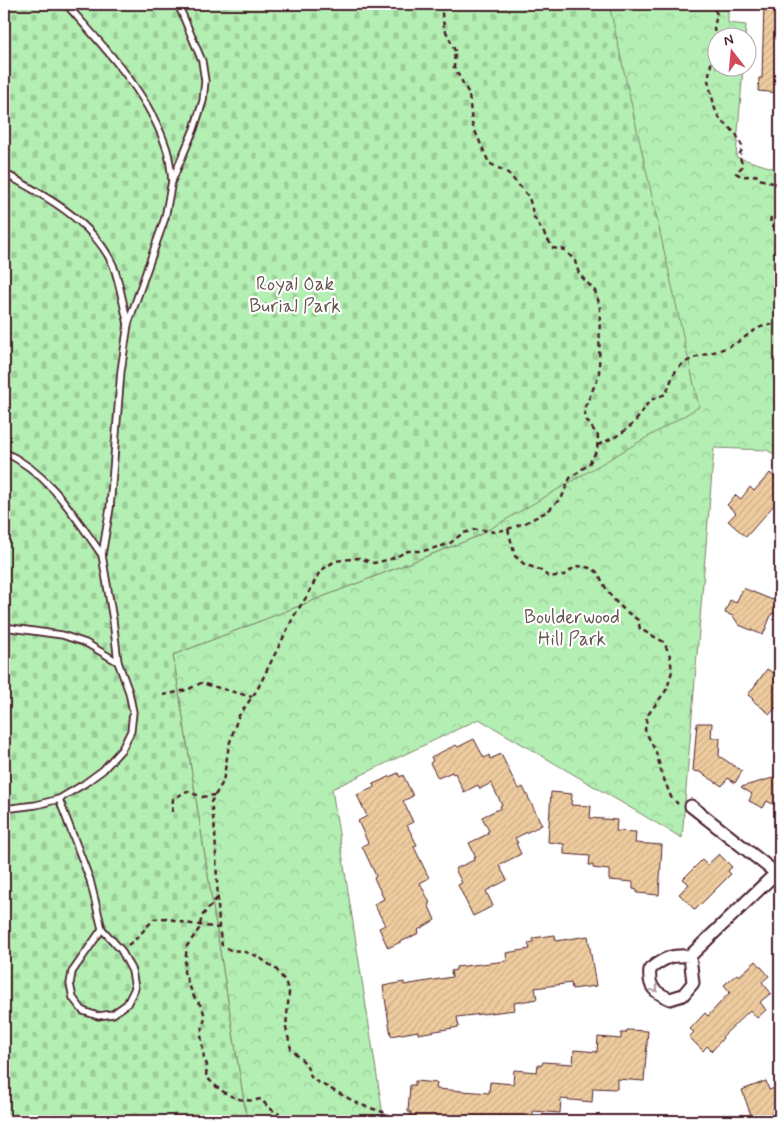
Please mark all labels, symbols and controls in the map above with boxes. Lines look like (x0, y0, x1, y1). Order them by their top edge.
north arrow (706, 28, 756, 78)
text: N (722, 31, 736, 50)
park label: Royal Oak Burial Park (249, 272, 341, 319)
park label: Boulderwood Hill Park (524, 605, 620, 652)
one-way arrow (650, 983, 659, 992)

